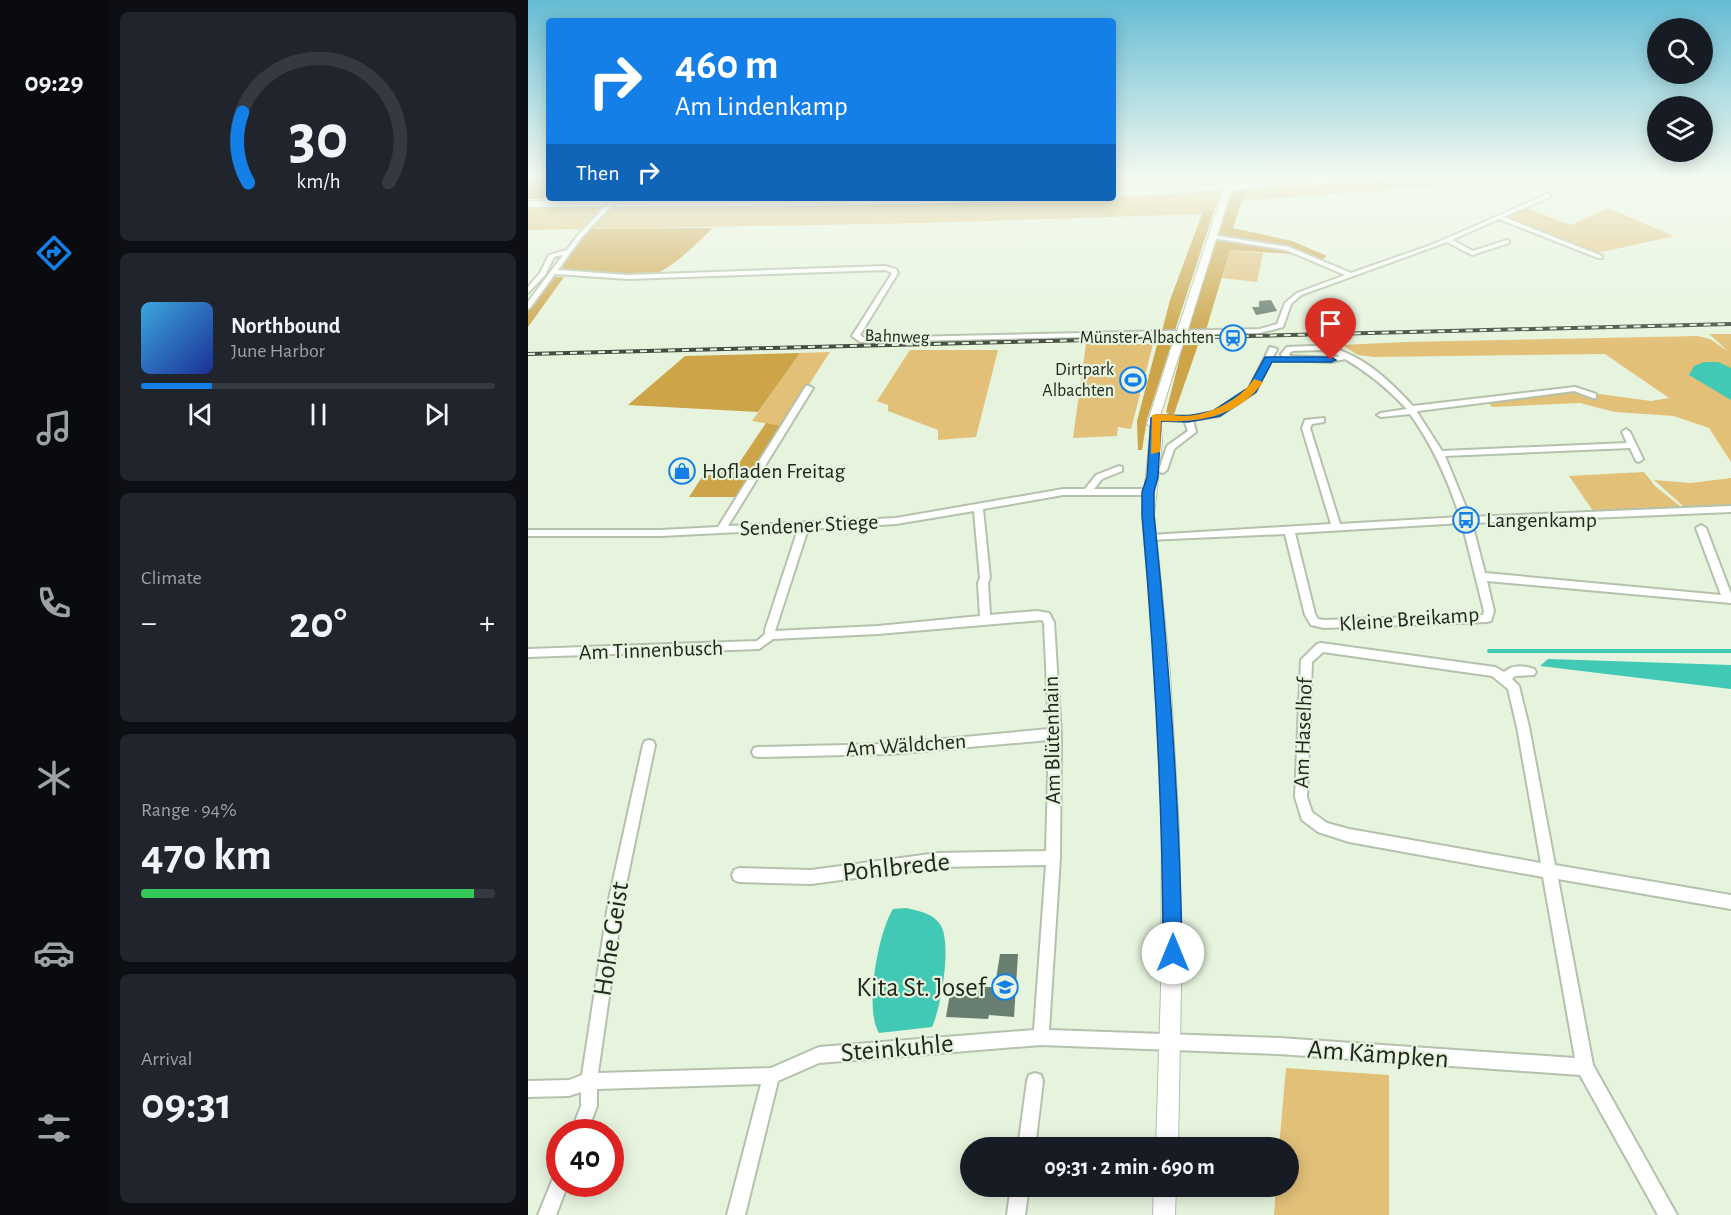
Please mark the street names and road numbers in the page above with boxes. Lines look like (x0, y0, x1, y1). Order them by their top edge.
street label: Bahnweg (864, 327, 930, 347)
street label: Sendener Stiege (739, 510, 879, 540)
street label: Kleine Breikamp (1338, 603, 1480, 635)
street label: Am Tinnenbusch (578, 636, 724, 664)
street label: Am Blütenhain (1040, 675, 1064, 805)
street label: Am Haselhof (1290, 676, 1316, 789)
street label: Am Wäldchen (845, 730, 967, 760)
street label: Pohlbrede (841, 848, 951, 886)
street label: Hohe Geist (589, 880, 633, 998)
street label: Steinkuhle (839, 1030, 955, 1066)
street label: Am Kämpken (1306, 1036, 1450, 1072)

